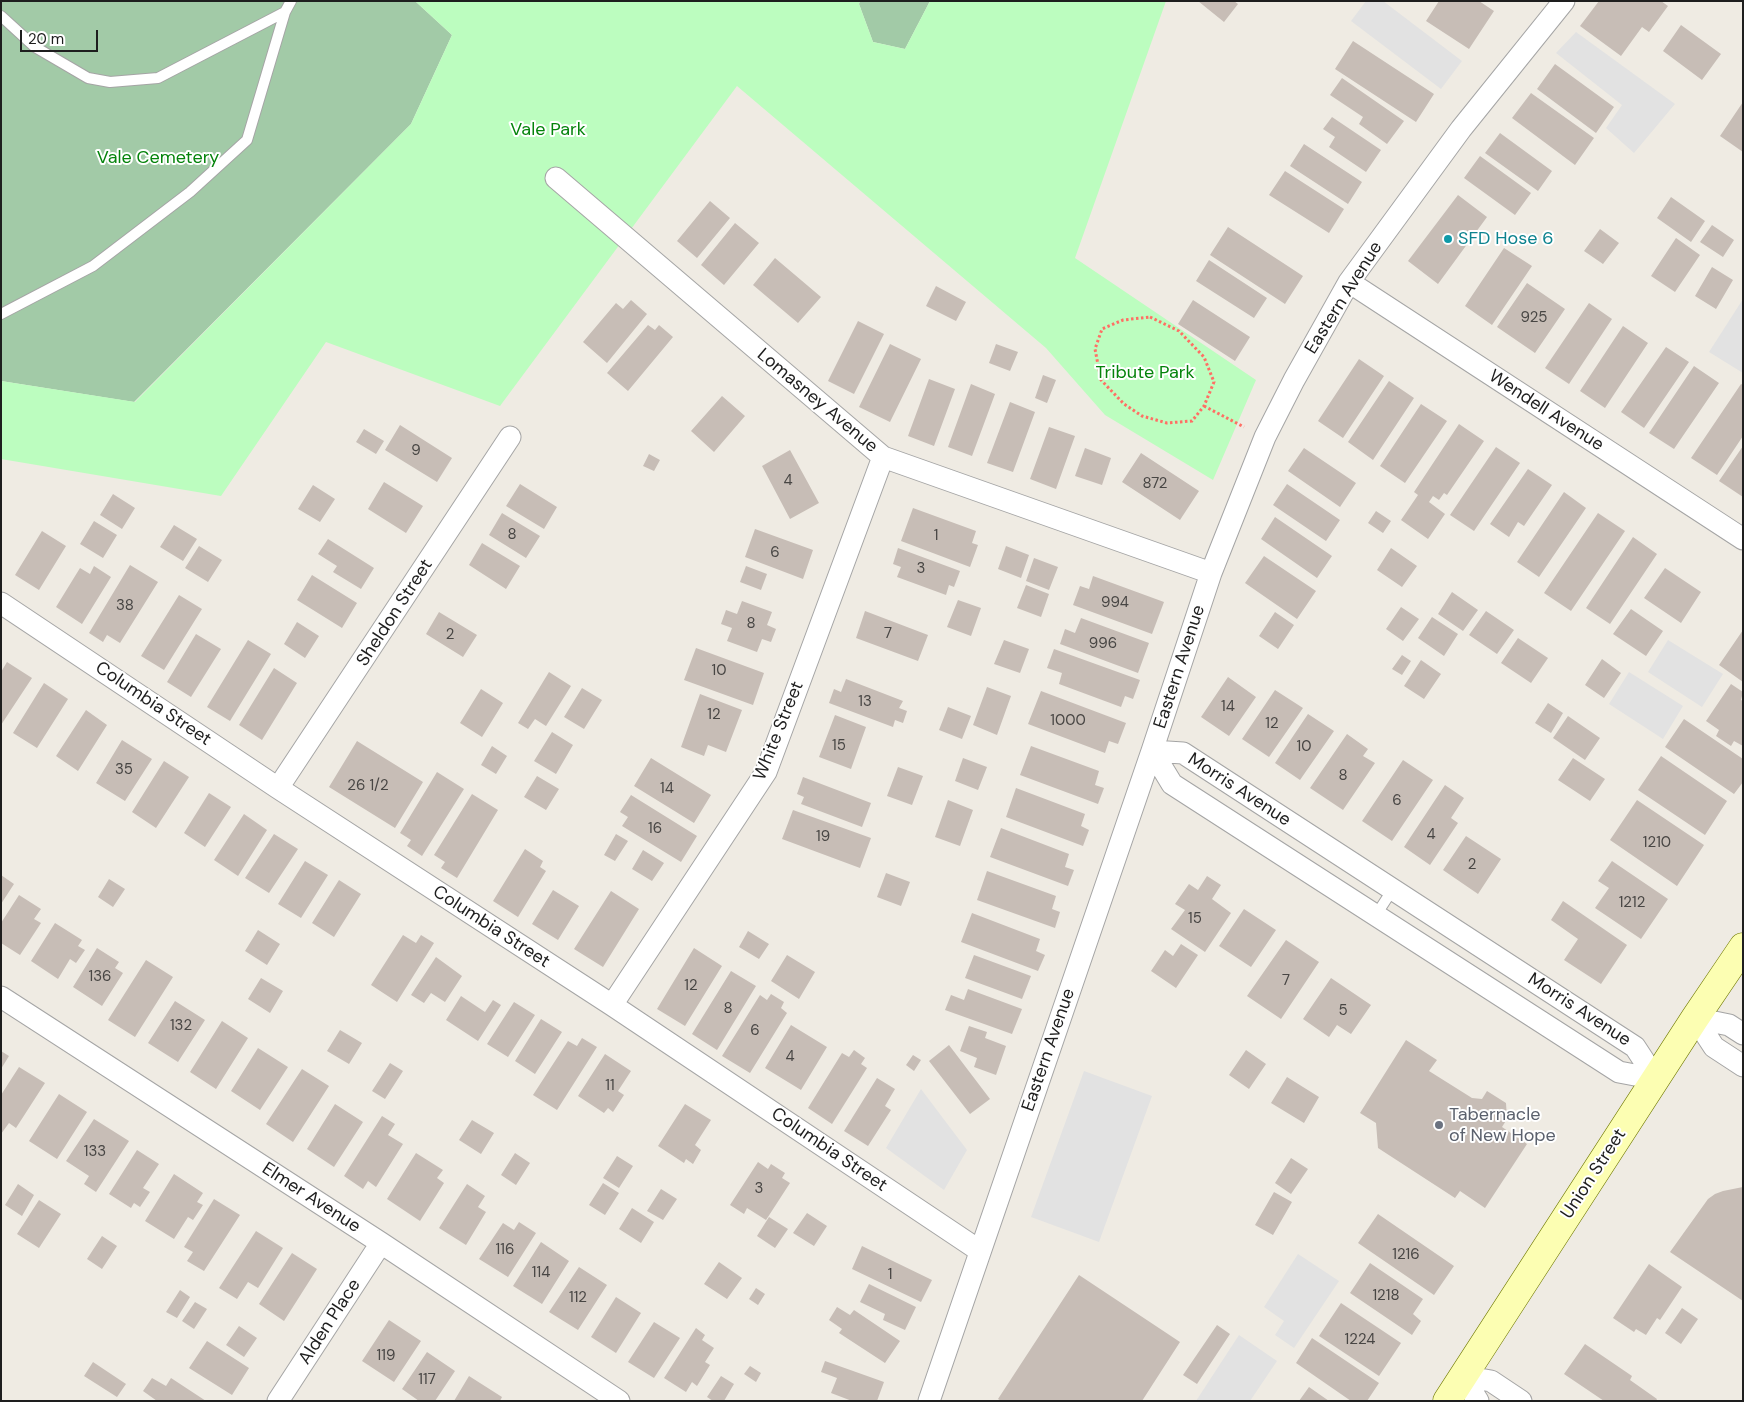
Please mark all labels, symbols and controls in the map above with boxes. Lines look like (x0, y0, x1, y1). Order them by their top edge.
scale bar (22, 20, 100, 52)
text: 20 m (28, 29, 64, 49)
park label: Vale Park (510, 119, 586, 141)
park label: Vale Cemetery (97, 147, 219, 169)
place label: SFD Hose 6 (1458, 228, 1554, 250)
marker: SFD Hose 6 (1442, 233, 1454, 245)
street label: Eastern Avenue (1301, 238, 1387, 358)
house number: 925 (1521, 309, 1547, 327)
street label: Lomasney Avenue (752, 344, 882, 458)
park label: Tribute Park (1096, 362, 1194, 384)
street label: Wendell Avenue (1485, 366, 1607, 456)
house number: 9 (411, 442, 421, 460)
house number: 4 (783, 472, 793, 490)
house number: 872 (1143, 475, 1167, 493)
house number: 8 (507, 526, 517, 544)
house number: 1 (934, 527, 938, 545)
house number: 6 (770, 544, 780, 562)
street label: Sheldon Street (352, 555, 438, 671)
house number: 3 (917, 560, 925, 578)
house number: 994 (1101, 594, 1129, 612)
house number: 38 (116, 597, 134, 615)
street label: Eastern Avenue (1150, 603, 1210, 731)
house number: 8 (746, 615, 756, 633)
house number: 7 (884, 625, 892, 643)
house number: 2 (446, 626, 454, 644)
house number: 996 (1089, 635, 1117, 653)
street label: Columbia Street (91, 657, 215, 751)
house number: 10 (712, 662, 726, 680)
street label: White Street (749, 678, 809, 784)
house number: 13 (858, 693, 872, 711)
house number: 14 (1221, 698, 1235, 716)
house number: 12 (707, 706, 721, 724)
house number: 1000 (1050, 712, 1086, 730)
house number: 12 (1265, 715, 1279, 733)
house number: 15 (832, 737, 846, 755)
house number: 10 (1297, 738, 1311, 756)
street label: Morris Avenue (1183, 749, 1295, 831)
house number: 35 (115, 761, 133, 779)
house number: 8 (1338, 767, 1348, 785)
house number: 26 1/2 (347, 777, 389, 795)
house number: 14 (660, 780, 674, 798)
house number: 6 (1392, 792, 1402, 810)
house number: 16 (648, 820, 662, 838)
house number: 4 (1426, 826, 1436, 844)
house number: 19 (816, 828, 830, 846)
house number: 1210 (1643, 834, 1671, 852)
house number: 2 (1468, 856, 1476, 874)
street label: Columbia Street (428, 881, 554, 973)
house number: 1212 (1619, 894, 1645, 912)
house number: 15 (1188, 910, 1202, 928)
house number: 136 (89, 968, 111, 986)
street label: Morris Avenue (1523, 969, 1635, 1051)
house number: 7 (1282, 972, 1290, 990)
house number: 12 (684, 977, 698, 995)
street label: Eastern Avenue (1018, 986, 1080, 1114)
house number: 8 (723, 1000, 733, 1018)
house number: 5 (1338, 1002, 1348, 1020)
house number: 132 (170, 1017, 192, 1035)
house number: 6 (750, 1022, 760, 1040)
house number: 4 (785, 1048, 795, 1066)
house number: 11 (605, 1077, 615, 1095)
street label: Columbia Street (767, 1103, 891, 1197)
place label: Tabernacle of New Hope (1449, 1104, 1556, 1146)
marker: Tabernacle of New Hope (1433, 1119, 1445, 1131)
street label: Union Street (1557, 1125, 1631, 1223)
house number: 133 (84, 1143, 106, 1161)
street label: Elmer Avenue (258, 1158, 364, 1238)
house number: 3 (755, 1180, 763, 1198)
house number: 116 (496, 1241, 514, 1259)
house number: 1216 (1392, 1246, 1420, 1264)
house number: 114 (532, 1264, 550, 1282)
house number: 1 (888, 1266, 892, 1284)
street label: Alden Place (294, 1275, 366, 1369)
house number: 1218 (1372, 1287, 1400, 1305)
house number: 112 (569, 1289, 587, 1307)
house number: 1224 (1345, 1331, 1375, 1349)
house number: 119 (377, 1347, 395, 1365)
house number: 117 (418, 1371, 436, 1389)

